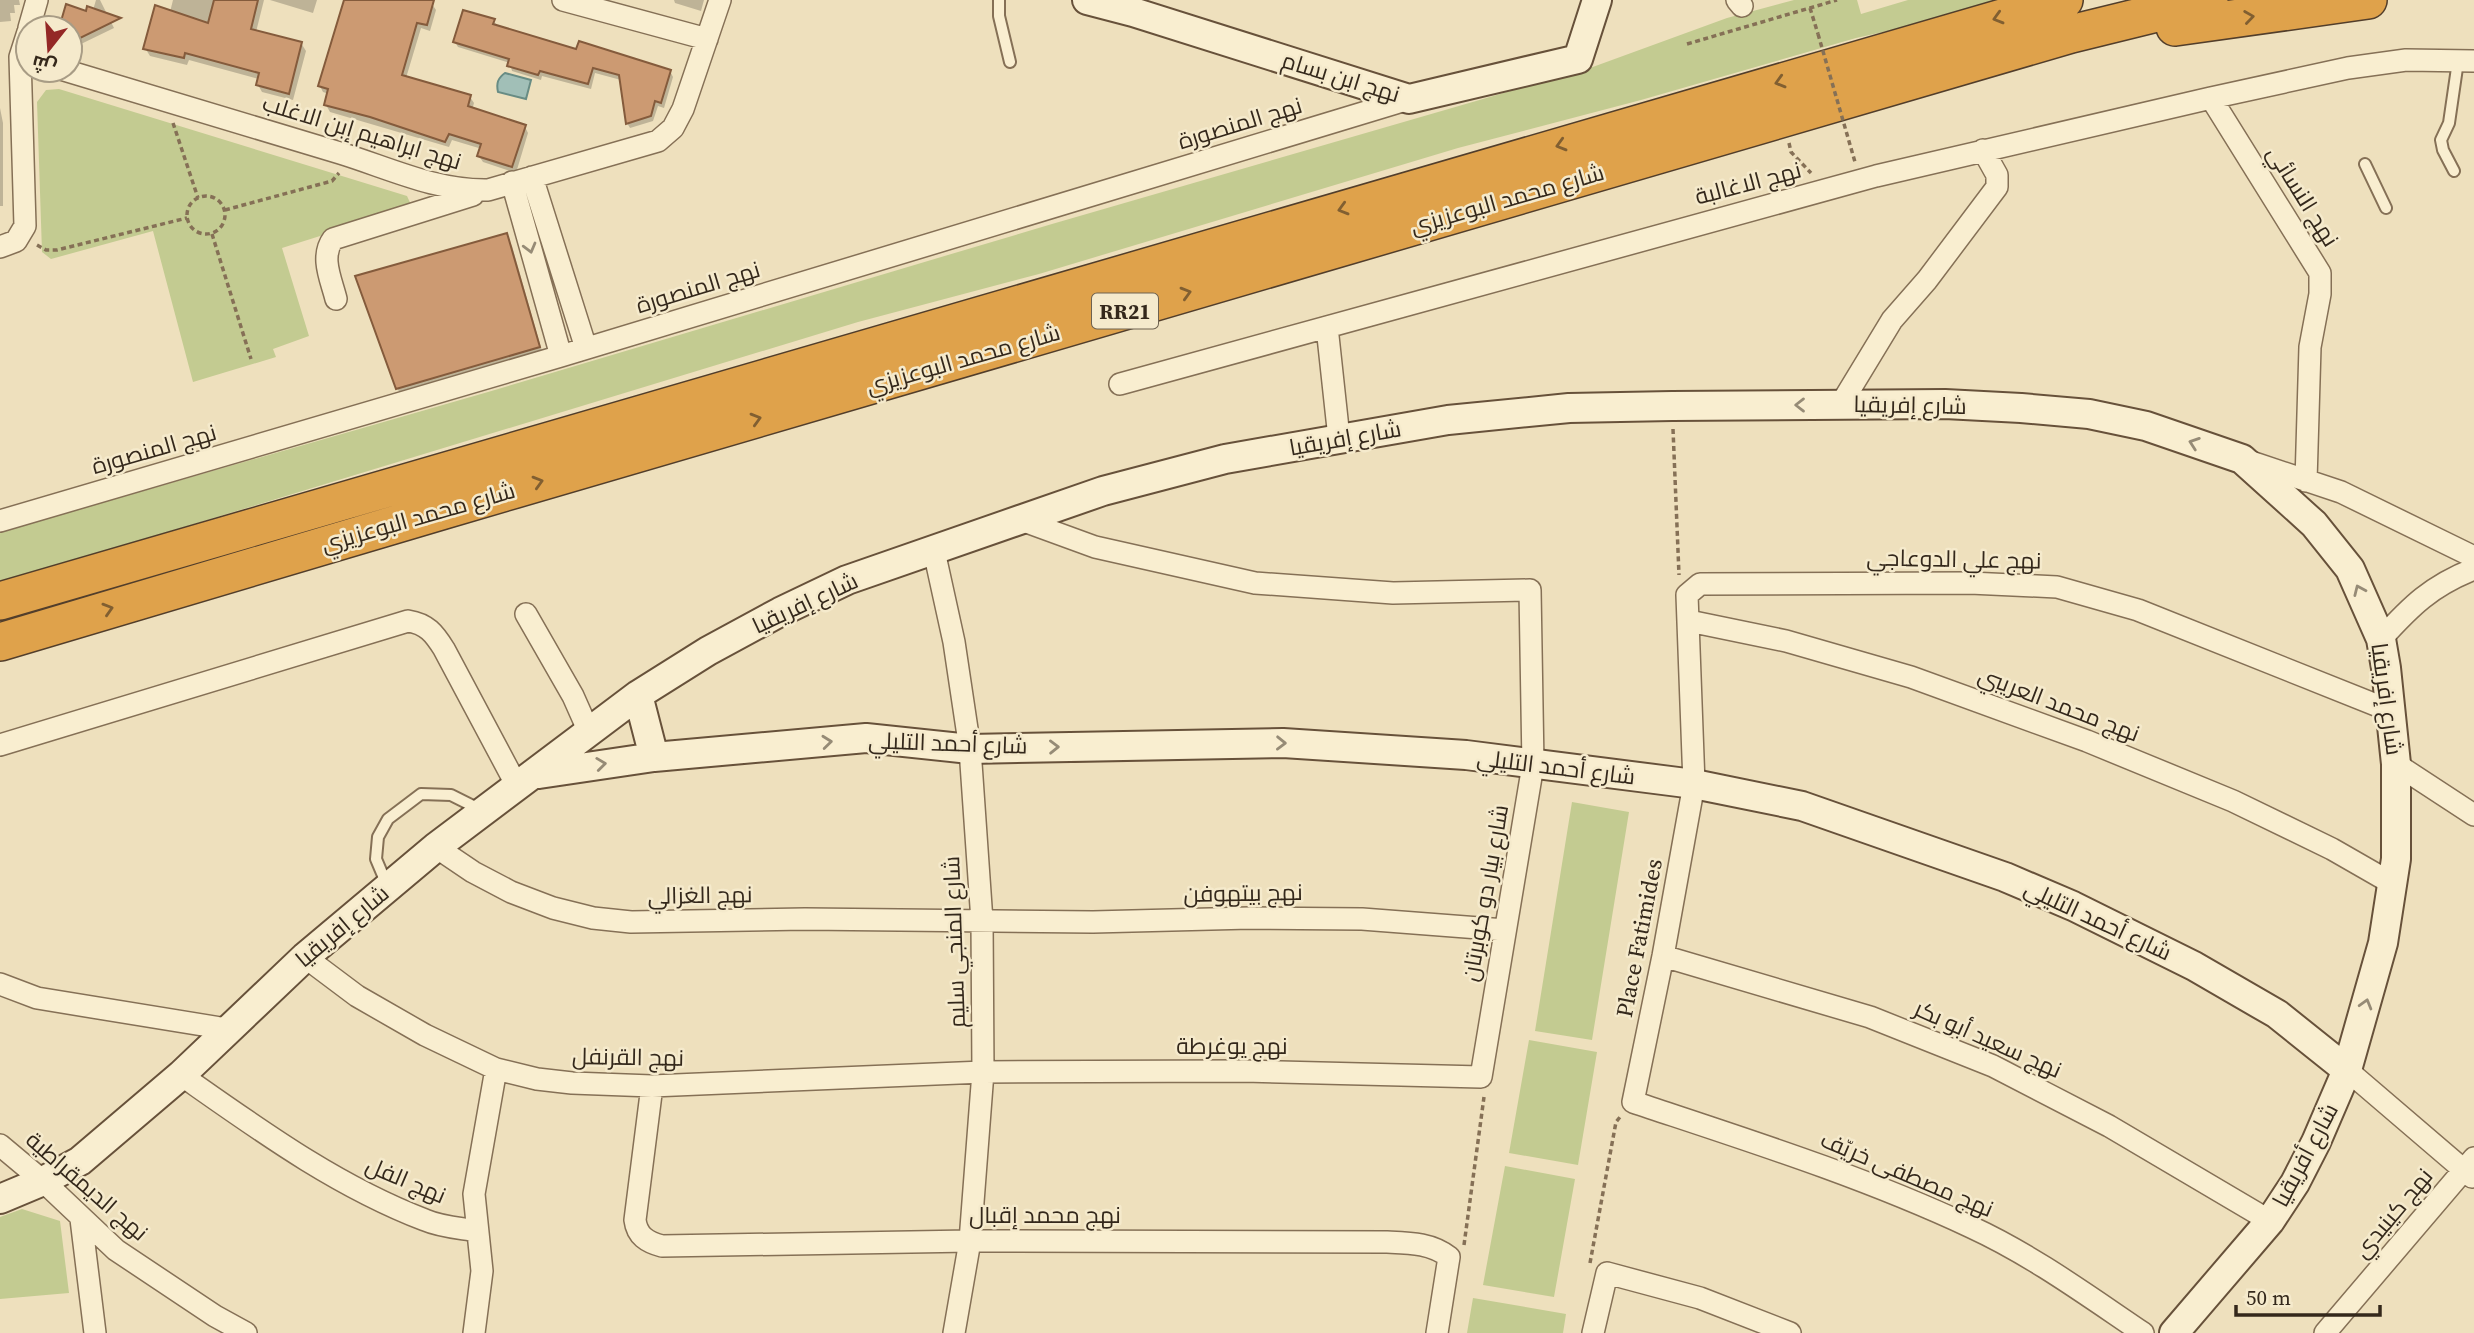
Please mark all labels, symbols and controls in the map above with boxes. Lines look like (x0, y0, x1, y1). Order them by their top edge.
one-way arrow (1992, 9, 2004, 24)
one-way arrow (2243, 10, 2255, 25)
north arrow (14, 14, 84, 84)
street label: نهج ابن بسام (1278, 44, 1404, 110)
text: ش (29, 49, 59, 81)
one-way arrow (1774, 73, 1786, 88)
street label: نهج ابراهيم إبن الاغلب (259, 87, 465, 177)
street label: نهج المنصورة (1174, 89, 1306, 157)
one-way arrow (1556, 137, 1568, 152)
street label: نهج النسائي (2258, 139, 2347, 254)
street label: نهج الاغالبة (1691, 153, 1805, 213)
street label: شارع محمد البوعزيزي (1406, 156, 1608, 244)
one-way arrow (1337, 200, 1349, 215)
one-way arrow (521, 242, 536, 254)
street label: نهج المنصورة (632, 253, 764, 321)
one-way arrow (1180, 287, 1192, 302)
road number: RR21 (1092, 294, 1158, 328)
street label: شارع محمد البوعزيزي (862, 316, 1064, 404)
street label: شارع إفريقيا (1853, 388, 1967, 422)
one-way arrow (1794, 397, 1804, 413)
one-way arrow (750, 412, 762, 427)
street label: شارع إفريقيا (1286, 412, 1404, 464)
street label: نهج المنصورة (88, 416, 220, 482)
one-way arrow (2189, 437, 2201, 451)
street label: شارع محمد البوعزيزي (317, 474, 519, 562)
one-way arrow (531, 476, 543, 491)
street label: نهج علي الدوعاجي (1866, 541, 2042, 579)
street label: شارع إفريقيا (747, 565, 863, 641)
one-way arrow (2353, 584, 2367, 597)
one-way arrow (102, 603, 114, 618)
street label: شارع إفريقيا (2363, 641, 2411, 757)
street label: نهج محمد العريبي (1973, 659, 2144, 751)
street label: شارع أحمد التليلي (868, 724, 1028, 764)
one-way arrow (822, 735, 833, 750)
one-way arrow (1276, 736, 1287, 751)
one-way arrow (1049, 739, 1060, 754)
street label: شارع أحمد التليلي (1475, 741, 1637, 795)
one-way arrow (595, 756, 607, 771)
street label: شارع بيار دو كوبرتان (1454, 802, 1516, 984)
street label: شارع المنجي سليم (935, 855, 975, 1029)
street label: Place Fatimides (1608, 856, 1670, 1020)
street label: شارع أحمد التليلي (2018, 872, 2177, 970)
street label: نهج بيتهوفن (1183, 876, 1303, 910)
street label: شارع إفريقيا (288, 877, 396, 975)
street label: نهج الغزالي (647, 878, 753, 914)
street label: نهج سعيد أبو بكر (1907, 991, 2067, 1086)
one-way arrow (2358, 998, 2372, 1010)
street label: نهج يوغرطة (1176, 1030, 1288, 1062)
street label: نهج القرنفل (572, 1040, 684, 1074)
street label: شارع أفريقيا (2264, 1098, 2346, 1212)
street label: نهج مصطفى خريّف (1816, 1123, 1998, 1225)
street label: نهج الديمقراطية (19, 1124, 155, 1248)
street label: نهج الفل (361, 1149, 451, 1211)
street label: نهج كينيدي (2346, 1161, 2442, 1266)
street label: نهج محمد إقبال (969, 1199, 1121, 1231)
scale bar (2236, 1274, 2380, 1318)
text: 50 m (2246, 1283, 2291, 1312)

